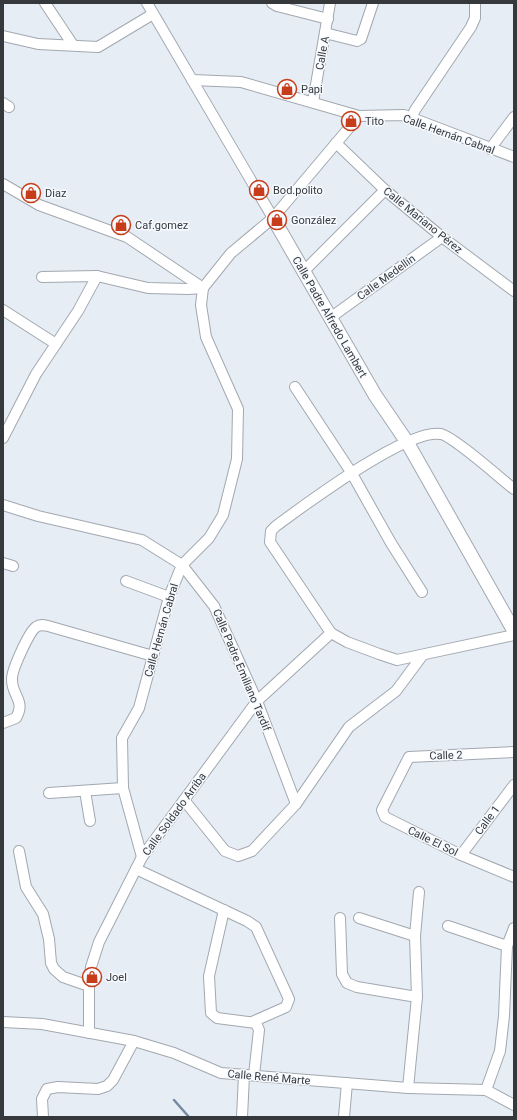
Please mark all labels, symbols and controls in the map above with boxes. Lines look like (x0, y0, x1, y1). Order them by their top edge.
street label: Calle A (313, 34, 332, 71)
shop icon: Papi (276, 78, 298, 100)
place label: Papi (301, 83, 323, 96)
shop icon: Tito (340, 110, 362, 132)
street label: Calle Hernán Cabral (401, 112, 497, 157)
place label: Tito (365, 115, 384, 128)
shop icon: Bod.polito (248, 179, 270, 201)
shop icon: Diaz (20, 182, 42, 204)
place label: Bod.polito (273, 184, 323, 197)
street label: Calle Mariano Pérez (381, 185, 465, 257)
place label: Diaz (45, 187, 67, 200)
shop icon: González (266, 209, 288, 231)
shop icon: Caf.gomez (110, 214, 132, 236)
place label: González (291, 214, 337, 227)
place label: Caf.gomez (135, 219, 189, 232)
street label: Calle Medellín (355, 252, 418, 303)
street label: Calle Padre Alfredo Lambert (289, 254, 370, 381)
street label: Calle Hernán Cabral (142, 582, 181, 678)
street label: Calle Padre Emiliano Tardif (210, 607, 273, 733)
street label: Calle 2 (429, 748, 463, 763)
street label: Calle Soldado Arriba (140, 770, 209, 858)
street label: Calle 1 (472, 803, 503, 837)
street label: Calle El Sol (406, 824, 460, 859)
shop icon: Joel (81, 966, 103, 988)
place label: Joel (106, 971, 127, 984)
street label: Calle René Marte (227, 1067, 311, 1088)

